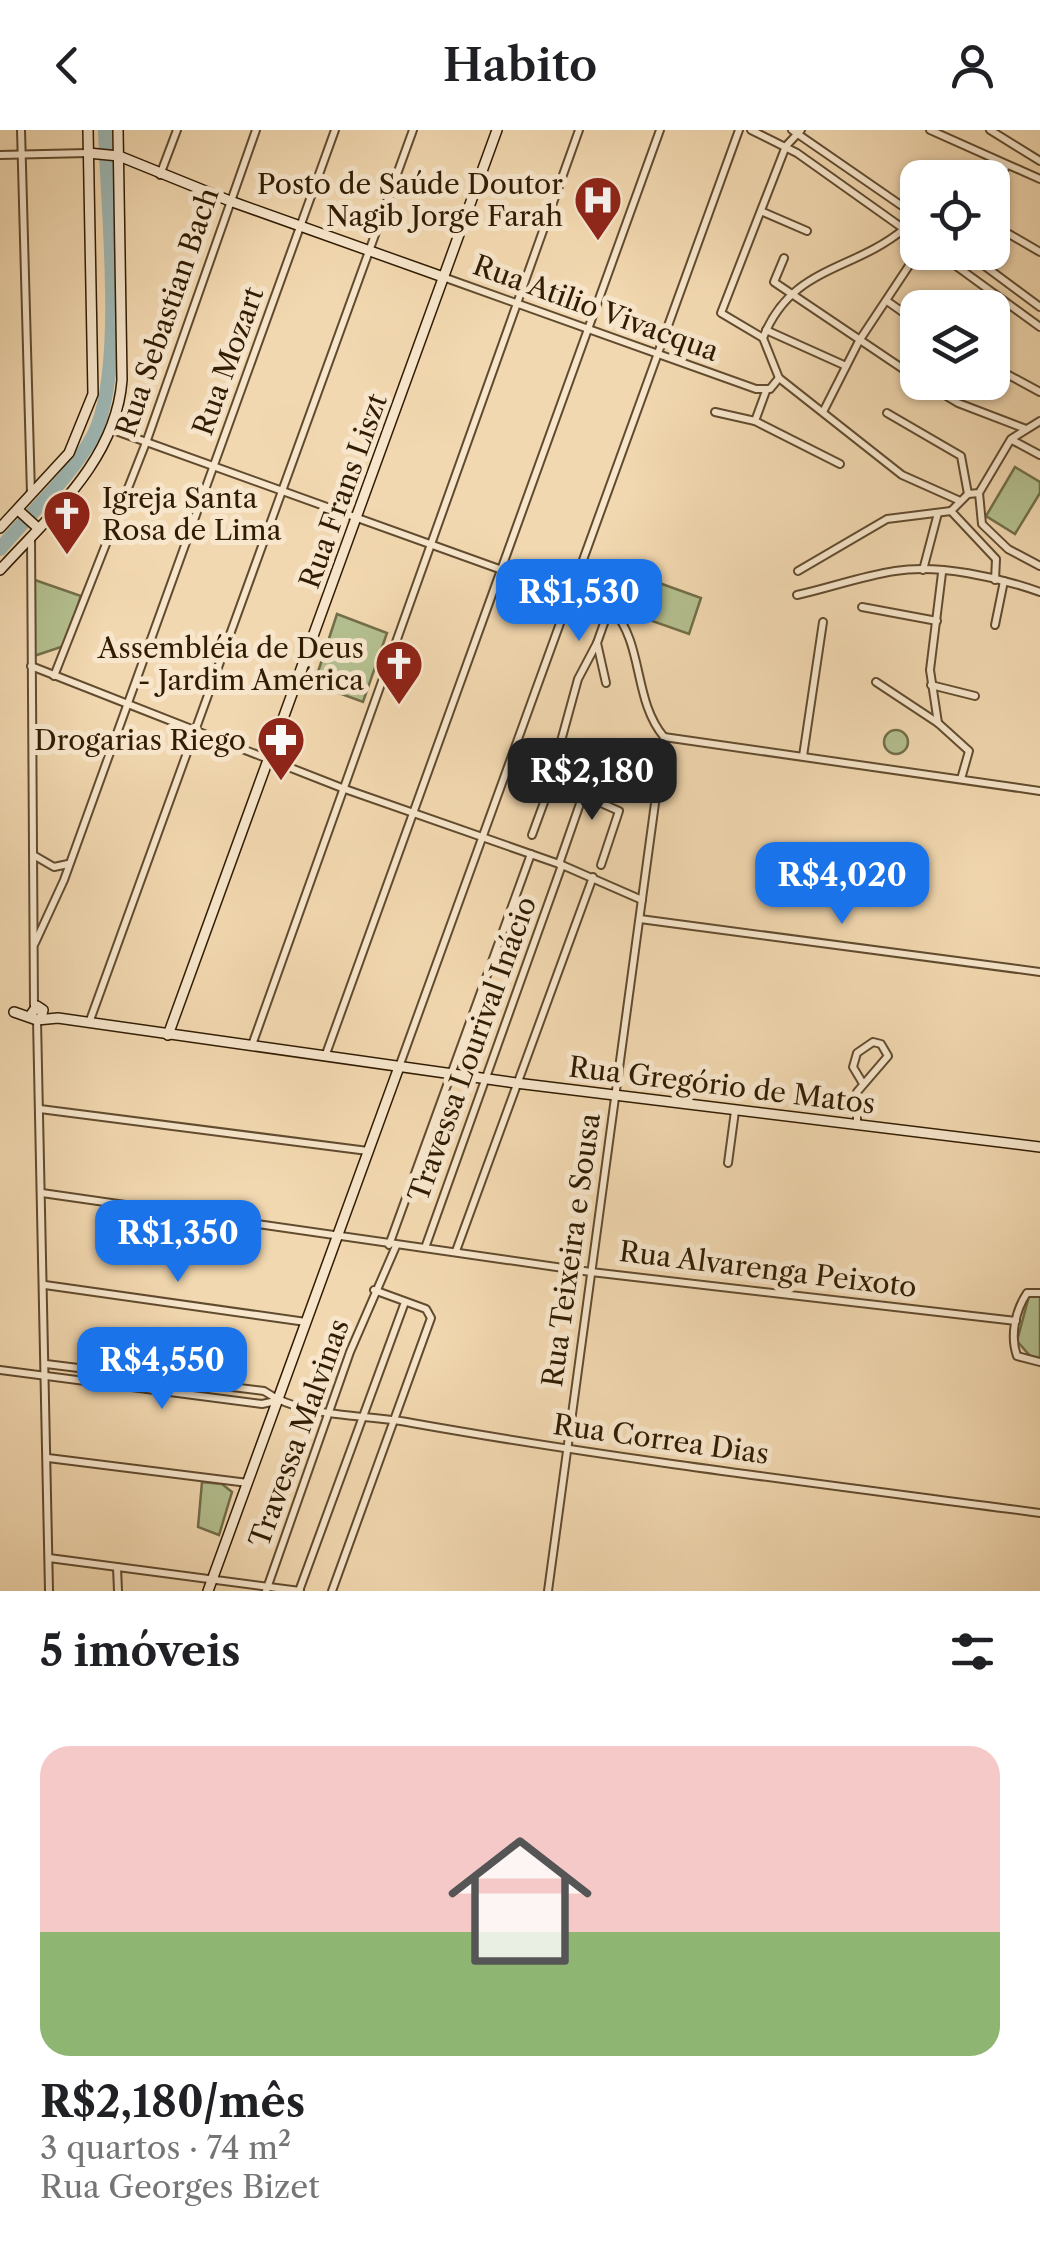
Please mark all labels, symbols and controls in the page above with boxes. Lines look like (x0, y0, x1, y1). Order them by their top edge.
text: Habito (443, 37, 597, 93)
icon: back (40, 38, 95, 93)
icon: person (945, 38, 1000, 93)
map controls (900, 160, 1010, 400)
button: locate (900, 160, 1010, 270)
place label: Posto de Saúde Doutor Nagib Jorge Farah (257, 167, 563, 233)
hospital icon: Posto de Saúde Doutor Nagib Jorge Farah (572, 174, 624, 242)
street label: Rua Sebastian Bach (109, 183, 225, 441)
street label: Rua Atilio Vivacqua (469, 248, 724, 368)
street label: Rua Mozart (185, 282, 271, 440)
button: layers (900, 290, 1010, 400)
street label: Rua Frans Liszt (292, 389, 394, 593)
place label: Igreja Santa Rosa de Lima (102, 481, 282, 547)
church icon: Igreja Santa Rosa de Lima (41, 488, 93, 556)
pin: R$1,530 (487, 559, 671, 644)
text: R$1,530 (518, 572, 640, 611)
place label: Assembléia de Deus - Jardim América (97, 631, 364, 697)
church icon: Assembléia de Deus - Jardim América (373, 638, 425, 706)
pharmacy icon: Drogarias Riego (255, 714, 307, 782)
place label: Drogarias Riego (34, 723, 246, 757)
pin: R$2,180 (500, 738, 684, 823)
text: R$2,180 (530, 751, 654, 790)
pin: R$4,020 (750, 842, 934, 927)
text: R$4,020 (777, 855, 907, 894)
street label: Travessa Lourival Inácio (401, 892, 543, 1206)
street label: Rua Gregório de Matos (567, 1049, 877, 1121)
street label: Rua Teixeira e Sousa (535, 1111, 607, 1389)
pin: R$1,350 (86, 1200, 270, 1285)
text: R$1,350 (117, 1213, 239, 1252)
street label: Rua Alvarenga Peixoto (617, 1234, 919, 1304)
street label: Travessa Malvinas (242, 1314, 356, 1552)
pin: R$4,550 (70, 1327, 254, 1412)
text: R$4,550 (99, 1340, 225, 1379)
street label: Rua Correa Dias (551, 1407, 771, 1471)
icon: filters (945, 1624, 1000, 1679)
text: 5 imóveis (40, 1625, 241, 1677)
icon: home (430, 1811, 610, 1991)
text: R$2,180/mês (40, 2076, 305, 2128)
text: 3 quartos · 74 m² (40, 2128, 291, 2167)
text: Rua Georges Bizet (40, 2167, 320, 2206)

